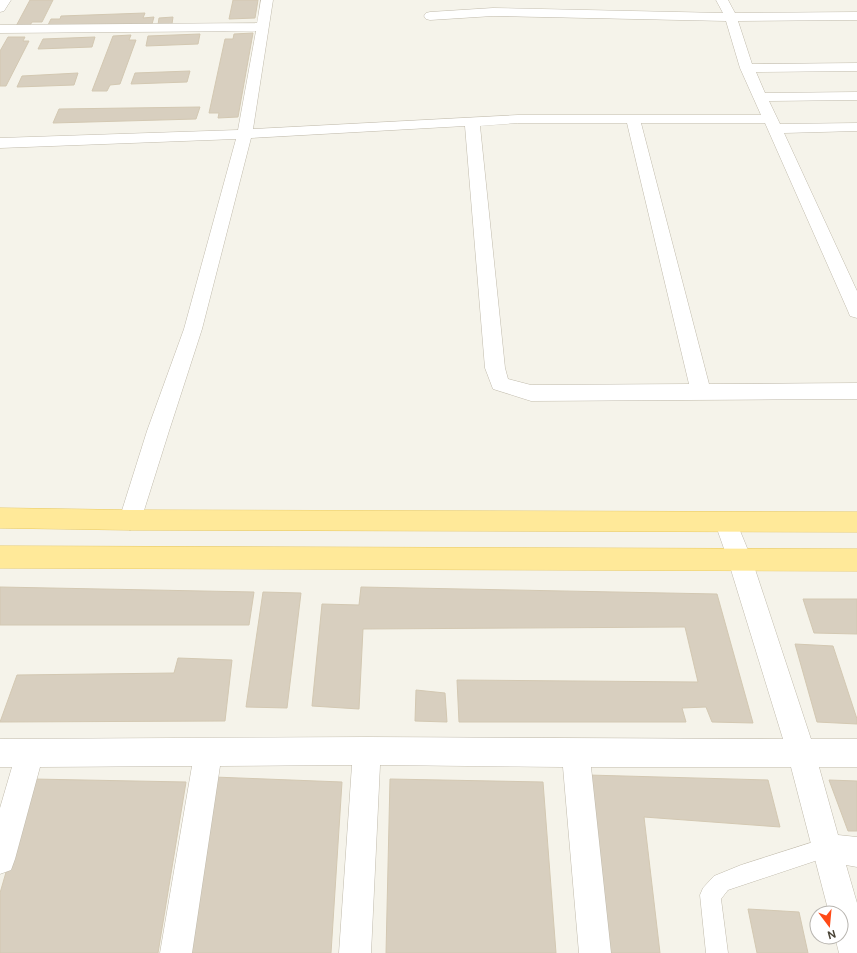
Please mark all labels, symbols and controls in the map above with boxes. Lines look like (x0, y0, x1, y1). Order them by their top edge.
north arrow (809, 905, 849, 945)
text: N (826, 927, 838, 942)

